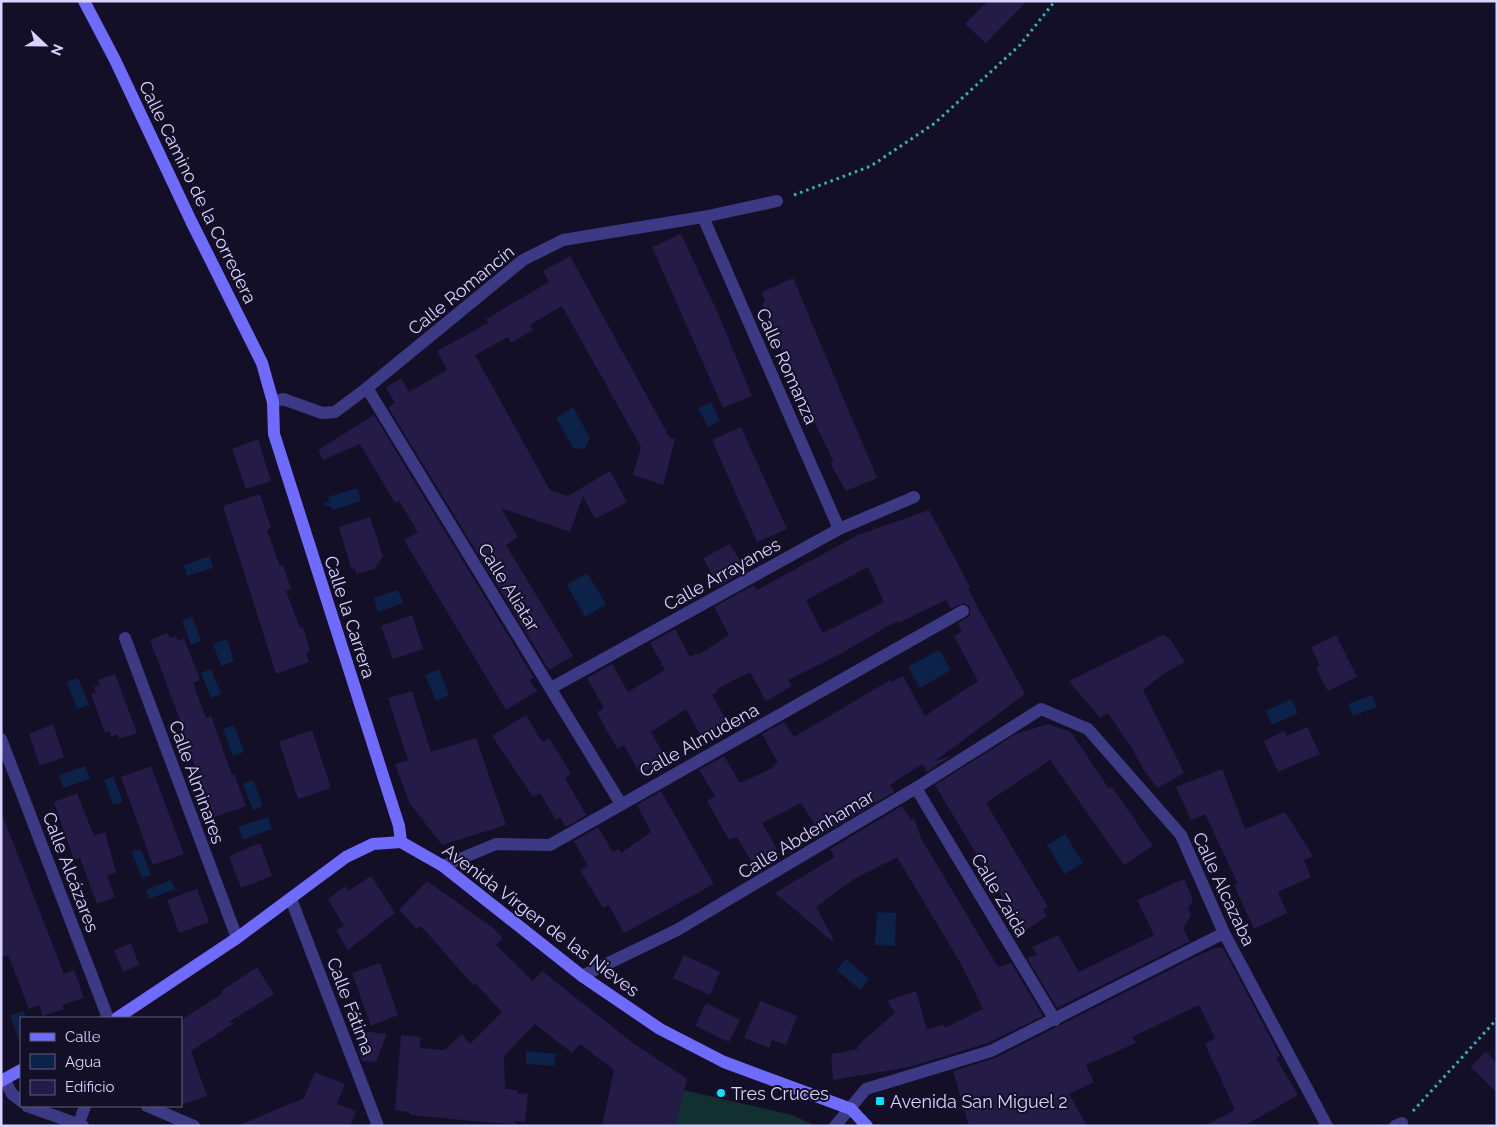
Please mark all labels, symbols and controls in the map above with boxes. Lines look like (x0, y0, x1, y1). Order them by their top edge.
north arrow (20, 20, 70, 70)
text: N (48, 42, 66, 58)
street label: Calle Camino de la Corredera (135, 77, 261, 307)
street label: Calle Romancín (404, 241, 518, 339)
street label: Calle Romanza (752, 305, 822, 427)
street label: Calle Arrayanes (660, 533, 784, 615)
street label: Calle Aliatar (474, 539, 545, 635)
street label: Calle la Carrera (320, 553, 380, 681)
street label: Calle Almudena (636, 699, 762, 781)
street label: Calle Alminares (165, 717, 229, 847)
street label: Calle Abdenhamar (734, 785, 878, 883)
street label: Calle Alcázares (38, 809, 104, 935)
street label: Calle Alcazaba (1189, 829, 1259, 949)
street label: Avenida Virgen de las Nieves (439, 839, 644, 1001)
street label: Calle Zaida (967, 850, 1033, 940)
street label: Calle Fátima (323, 954, 379, 1058)
legend (20, 1017, 182, 1107)
text: Calle (65, 1028, 101, 1046)
text: Agua (65, 1053, 101, 1071)
text: Edificio (65, 1078, 115, 1096)
place label: Tres Cruces (731, 1083, 829, 1104)
marker: Tres Cruces (715, 1087, 727, 1099)
place label: Avenida San Miguel 2 (890, 1091, 1068, 1112)
marker: Avenida San Miguel 2 (874, 1095, 886, 1107)

